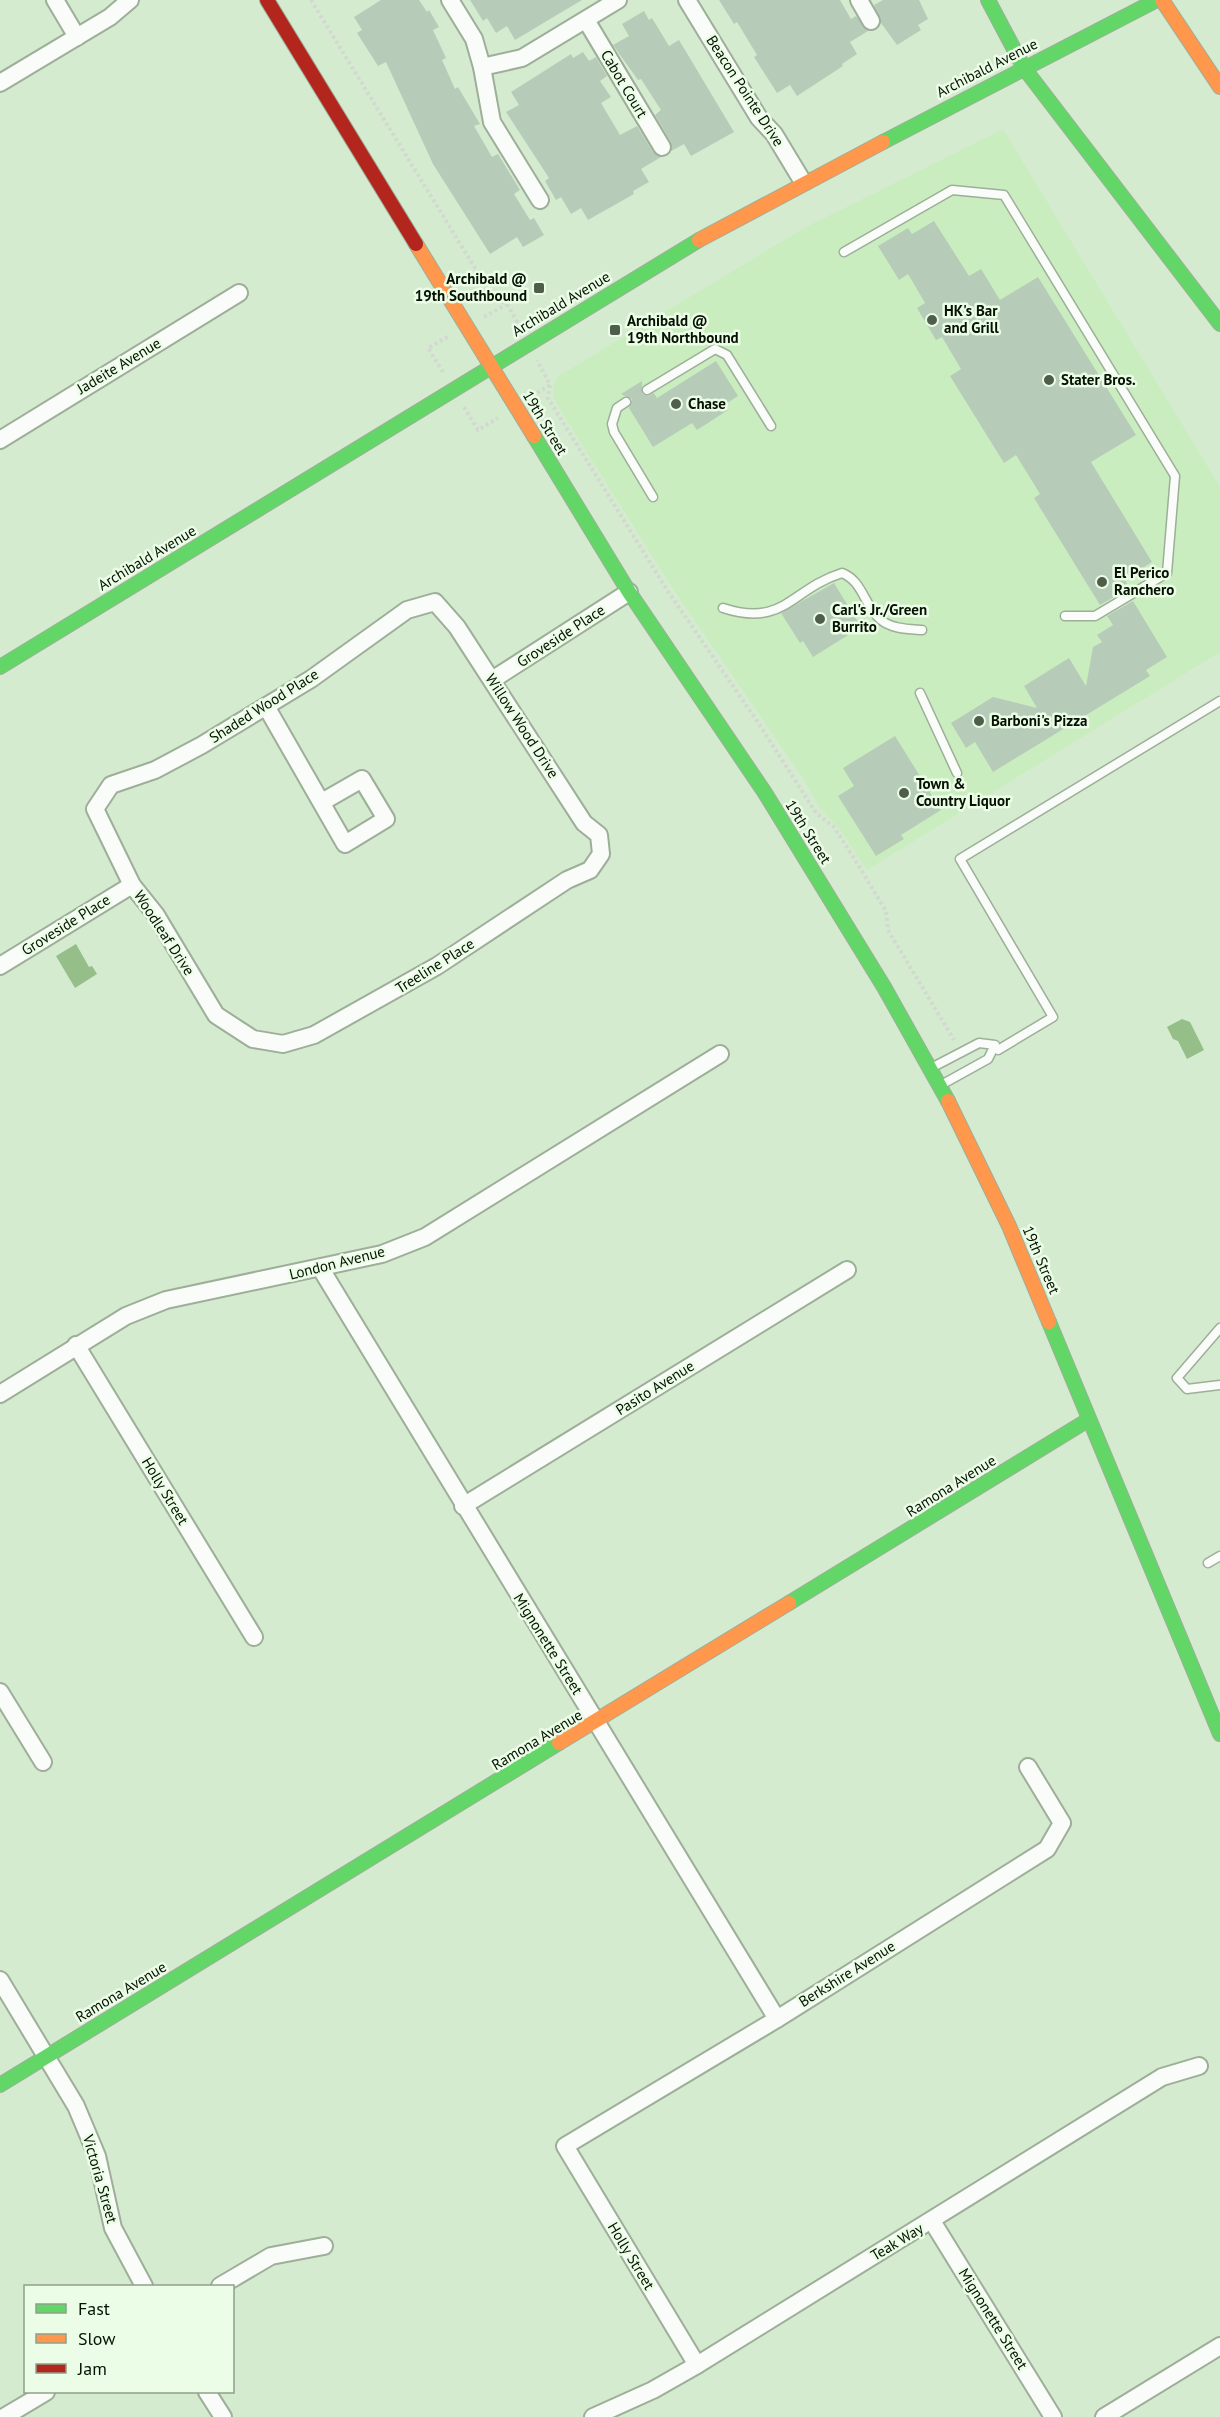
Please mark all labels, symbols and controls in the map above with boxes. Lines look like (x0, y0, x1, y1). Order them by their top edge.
street label: Beacon Pointe Drive (702, 32, 788, 150)
street label: Archibald Avenue (933, 34, 1041, 101)
street label: Cabot Court (597, 46, 652, 121)
street label: Archibald Avenue (508, 267, 613, 340)
place label: Archibald @ 19th Southbound (415, 269, 527, 305)
marker: Archibald @ 19th Southbound (532, 281, 546, 295)
place label: HK's Bar and Grill (944, 301, 999, 337)
place label: Archibald @ 19th Northbound (627, 311, 739, 347)
marker: HK's Bar and Grill (925, 313, 939, 327)
marker: Archibald @ 19th Northbound (608, 323, 622, 337)
street label: Jadeite Avenue (73, 333, 164, 399)
place label: Stater Bros. (1061, 370, 1136, 389)
marker: Stater Bros. (1042, 373, 1056, 387)
street label: 19th Street (519, 387, 572, 458)
place label: Chase (688, 394, 726, 413)
marker: Chase (669, 397, 683, 411)
street label: Archibald Avenue (94, 521, 199, 594)
place label: El Perico Ranchero (1114, 563, 1174, 599)
marker: El Perico Ranchero (1095, 575, 1109, 589)
street label: Groveside Place (513, 600, 608, 671)
place label: Carl's Jr./Green Burrito (832, 600, 927, 636)
marker: Carl's Jr./Green Burrito (813, 612, 827, 626)
street label: Shaded Wood Place (206, 664, 322, 747)
street label: Willow Wood Drive (481, 670, 563, 782)
place label: Barboni's Pizza (991, 711, 1088, 730)
marker: Barboni's Pizza (972, 714, 986, 728)
place label: Town & Country Liquor (916, 774, 1011, 810)
marker: Town & Country Liquor (897, 786, 911, 800)
street label: 19th Street (781, 796, 836, 867)
street label: Woodleaf Drive (130, 887, 199, 979)
street label: Groveside Place (18, 890, 114, 959)
street label: Treeline Place (392, 934, 478, 997)
street label: 19th Street (1019, 1223, 1064, 1297)
street label: London Avenue (287, 1241, 387, 1284)
street label: Pasito Avenue (612, 1356, 697, 1419)
street label: Ramona Avenue (902, 1450, 999, 1521)
street label: Holly Street (138, 1453, 193, 1528)
street label: Mignonette Street (510, 1590, 587, 1698)
street label: Ramona Avenue (488, 1705, 586, 1774)
street label: Berkshire Avenue (795, 1936, 899, 2011)
street label: Ramona Avenue (72, 1957, 170, 2026)
street label: Victoria Street (79, 2131, 122, 2225)
street label: Holly Street (604, 2218, 659, 2293)
street label: Teak Way (867, 2218, 927, 2265)
street label: Mignonette Street (955, 2265, 1032, 2373)
legend (24, 2285, 234, 2393)
text: Fast (78, 2297, 110, 2320)
text: Slow (78, 2327, 116, 2350)
text: Jam (77, 2357, 107, 2380)

